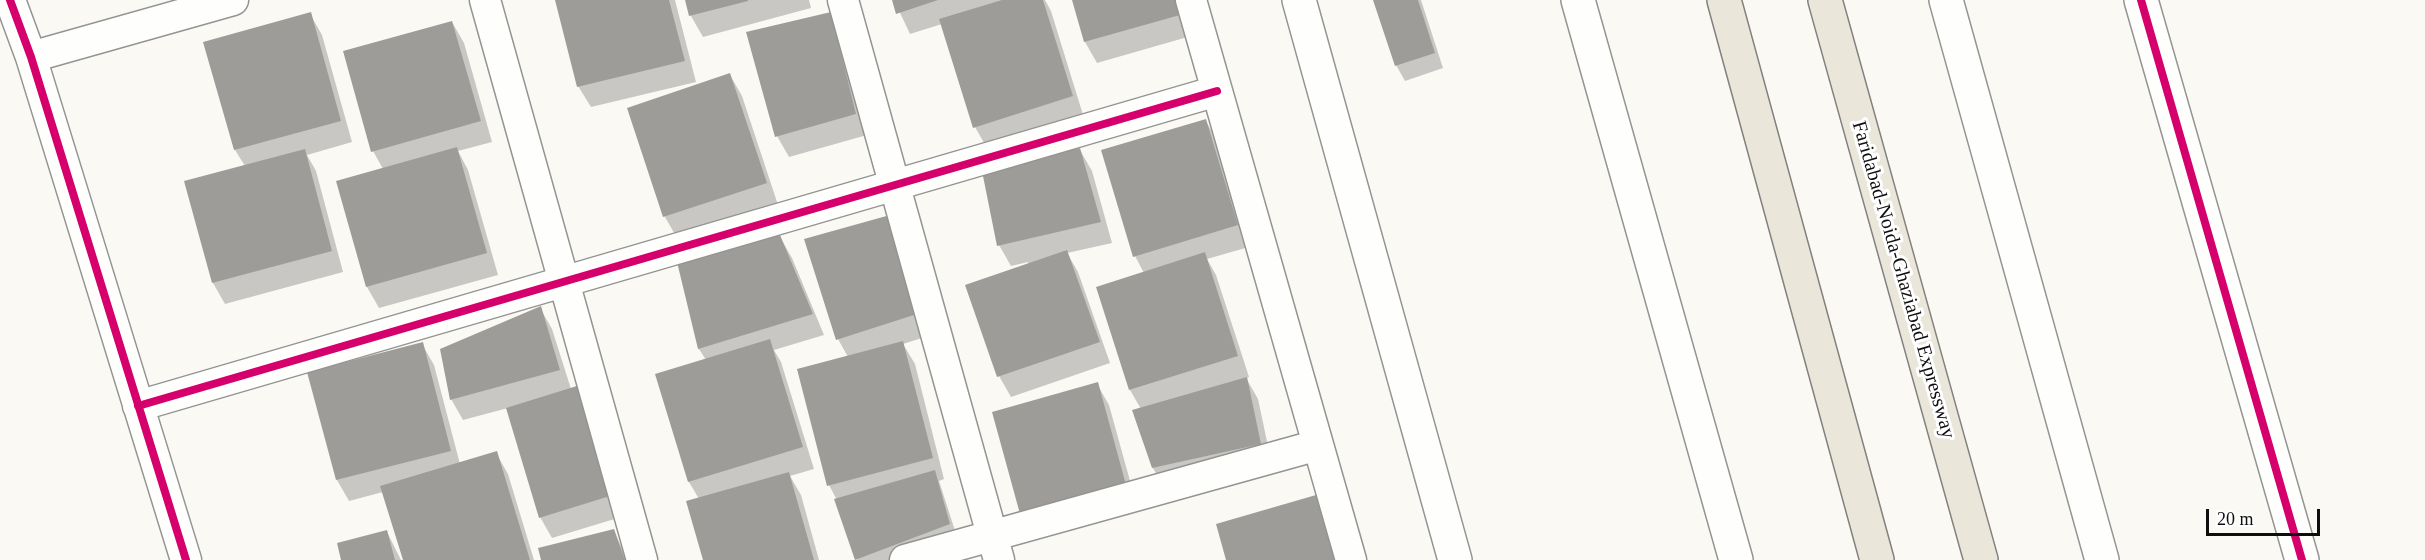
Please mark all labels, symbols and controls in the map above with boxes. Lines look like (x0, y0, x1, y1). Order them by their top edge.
street label: Faridabad-Noida-Ghaziabad Expressway (1846, 118, 1960, 442)
scale bar (2209, 497, 2323, 535)
text: 20 m (2217, 509, 2254, 529)

